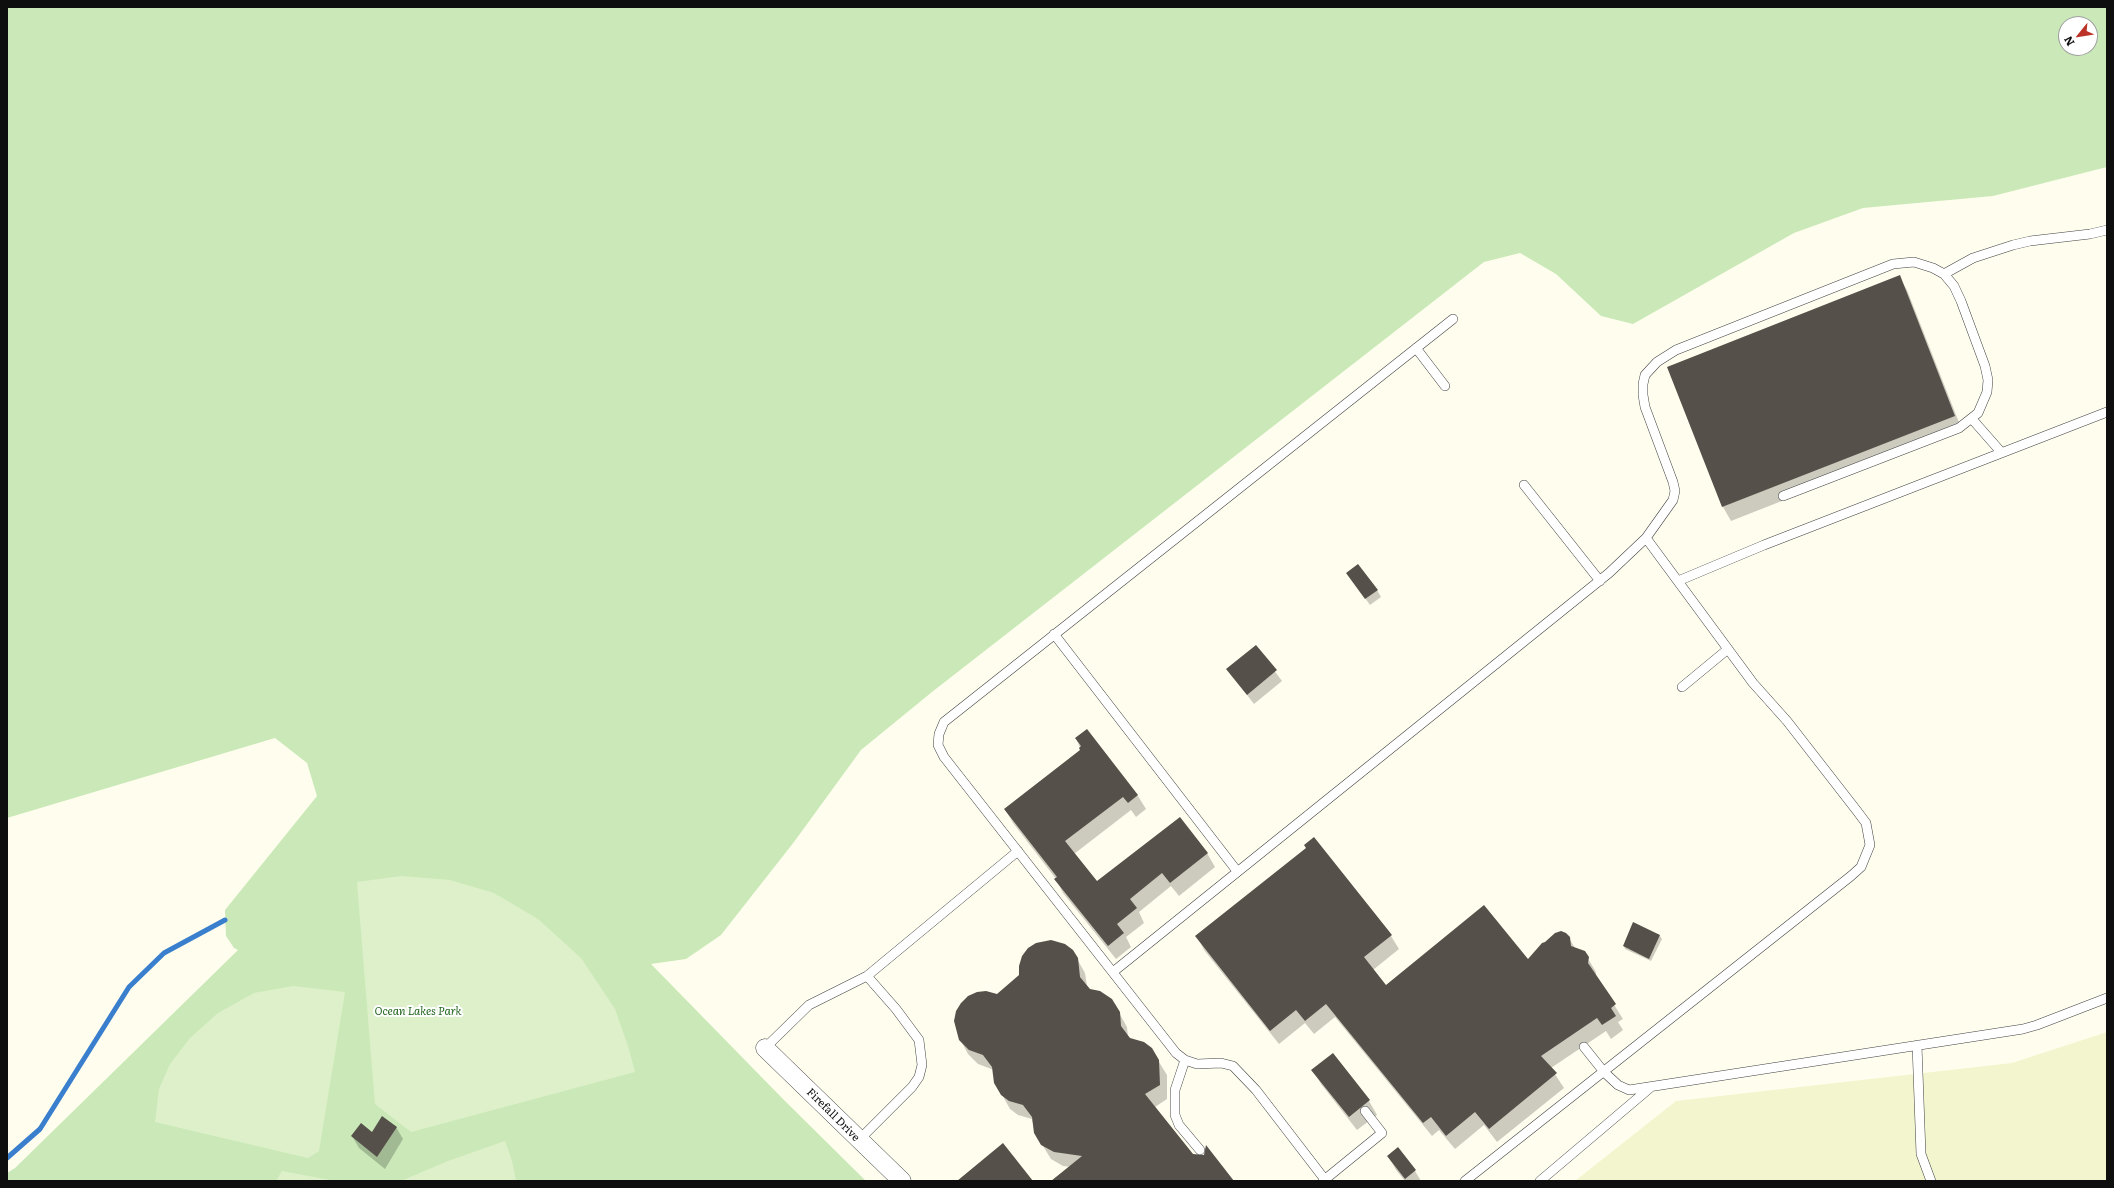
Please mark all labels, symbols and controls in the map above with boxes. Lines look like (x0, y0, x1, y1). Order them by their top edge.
north arrow (2058, 16, 2098, 56)
text: N (2059, 34, 2078, 50)
park label: Ocean Lakes Park (375, 1005, 461, 1019)
street label: Firefall Drive (804, 1086, 862, 1144)

